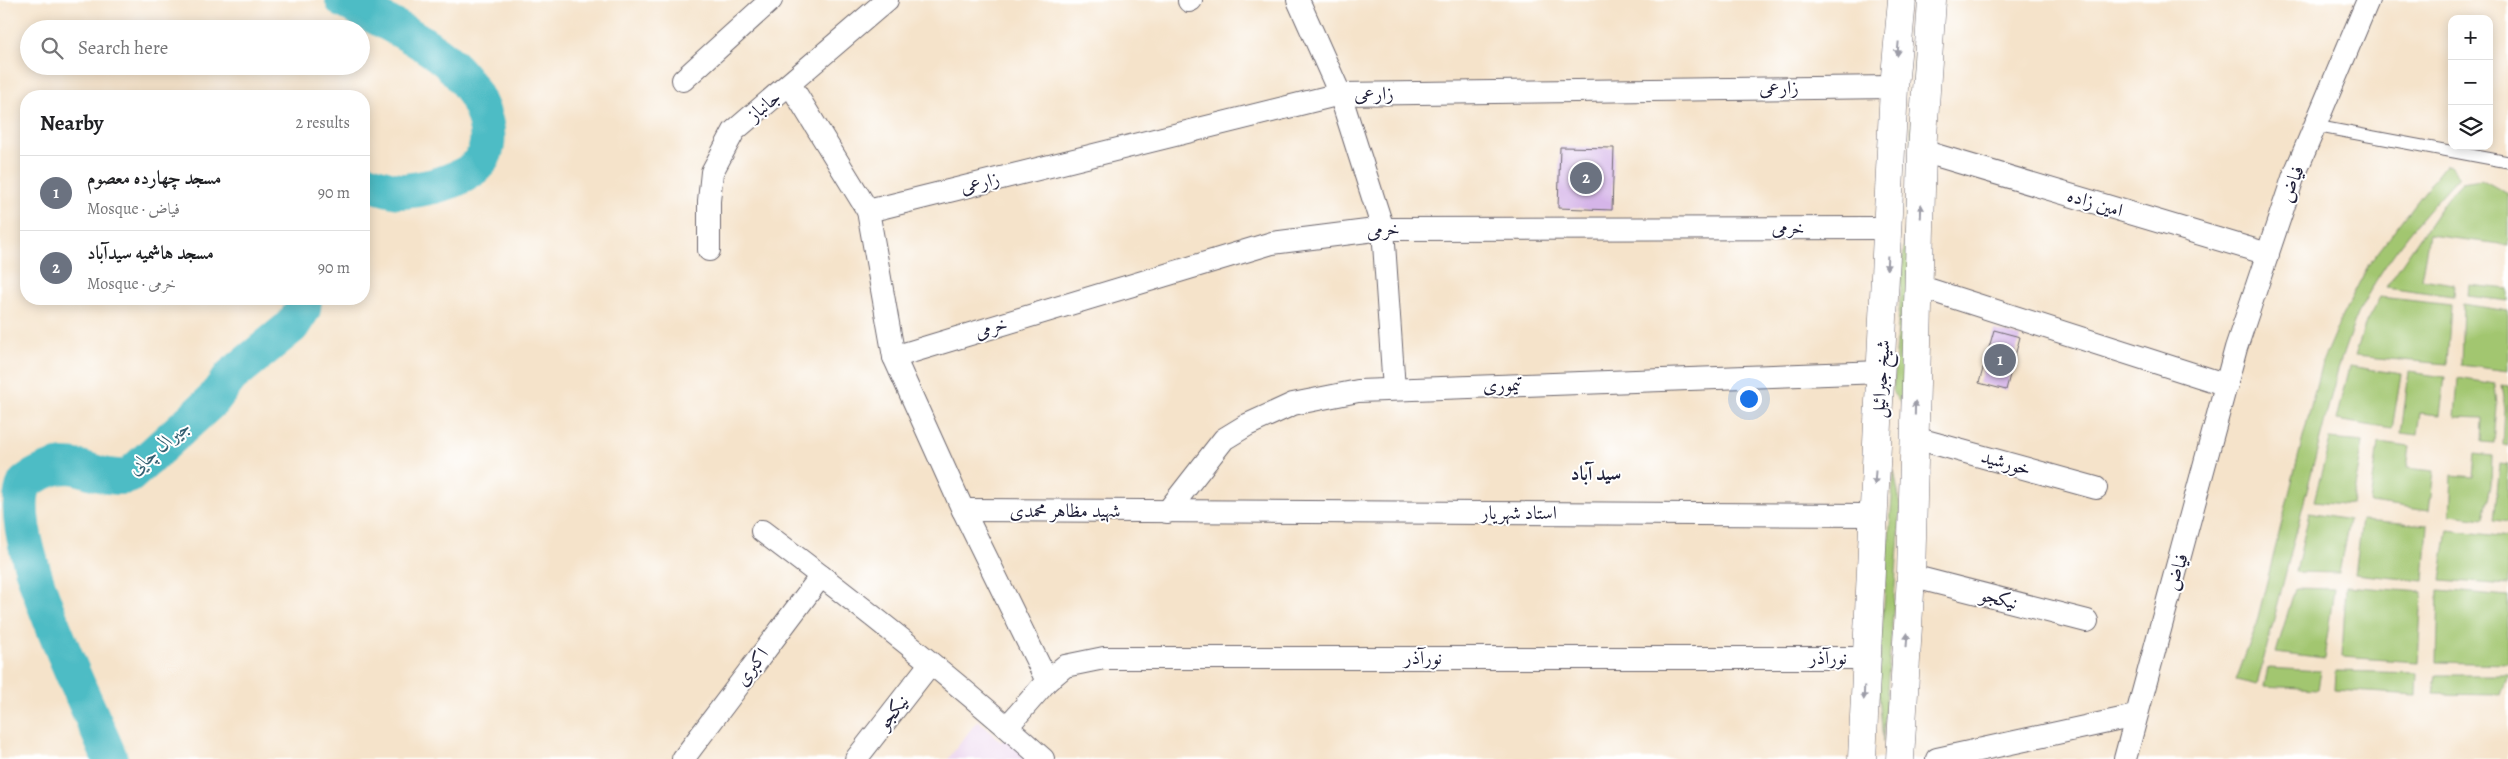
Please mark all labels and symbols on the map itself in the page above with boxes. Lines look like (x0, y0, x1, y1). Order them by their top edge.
one-way arrow (1894, 41, 1902, 57)
street label: زارعی (1759, 75, 1799, 101)
street label: زارعی (1354, 81, 1394, 107)
street label: جانباز (740, 84, 786, 129)
pin: 2 (1570, 159, 1602, 197)
street label: فیاض (2273, 162, 2311, 206)
street label: زارعی (958, 166, 1002, 200)
street label: امین زاده (2064, 182, 2126, 224)
one-way arrow (1917, 202, 1925, 218)
street label: خرمی (1771, 215, 1805, 241)
street label: خرمی (1366, 216, 1400, 244)
one-way arrow (1883, 256, 1891, 272)
street label: خرمی (971, 311, 1011, 345)
street label: شیخ جبرائیل (1865, 339, 1901, 419)
pin: 1 (1984, 341, 2016, 379)
street label: تیموری (1482, 371, 1523, 399)
your location (1736, 386, 1762, 412)
one-way arrow (1912, 400, 1920, 416)
water label: جیرال چایی (122, 413, 196, 481)
street label: خورشید (1978, 443, 2034, 483)
district label: سید آباد (1571, 460, 1621, 487)
one-way arrow (1870, 470, 1878, 486)
street label: شهید مظاهر محمدی (1009, 498, 1121, 524)
street label: استاد شهریار (1479, 500, 1557, 526)
street label: فیاض (2159, 550, 2195, 594)
street label: نیکجو (1976, 581, 2020, 616)
one-way arrow (1904, 632, 1912, 648)
street label: اکبری (729, 643, 775, 691)
street label: نورآذر (1402, 645, 1442, 671)
street label: نورآذر (1807, 645, 1847, 671)
one-way arrow (1860, 685, 1868, 701)
street label: نیکجو (870, 689, 915, 736)

